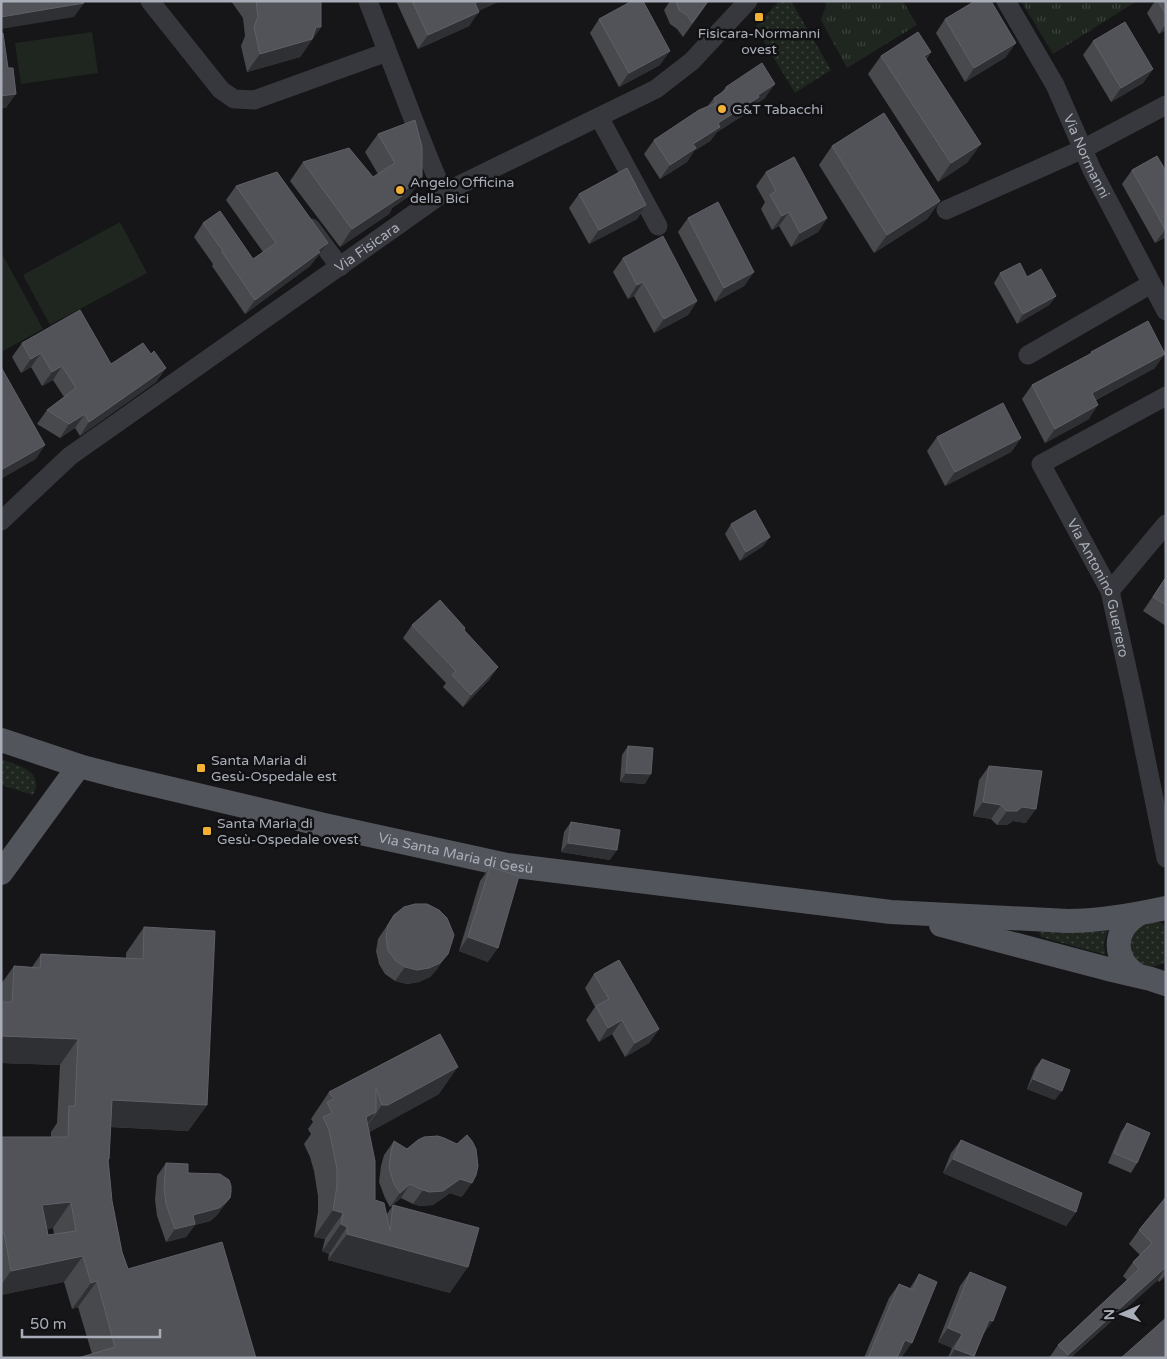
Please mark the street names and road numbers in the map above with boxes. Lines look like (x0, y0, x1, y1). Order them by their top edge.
street label: Via Normanni (1060, 111, 1113, 201)
street label: Via Fisicara (332, 219, 403, 276)
street label: Via Antonino Guerrero (1063, 516, 1132, 659)
street label: Via Santa Maria di Gesù (377, 829, 534, 877)

